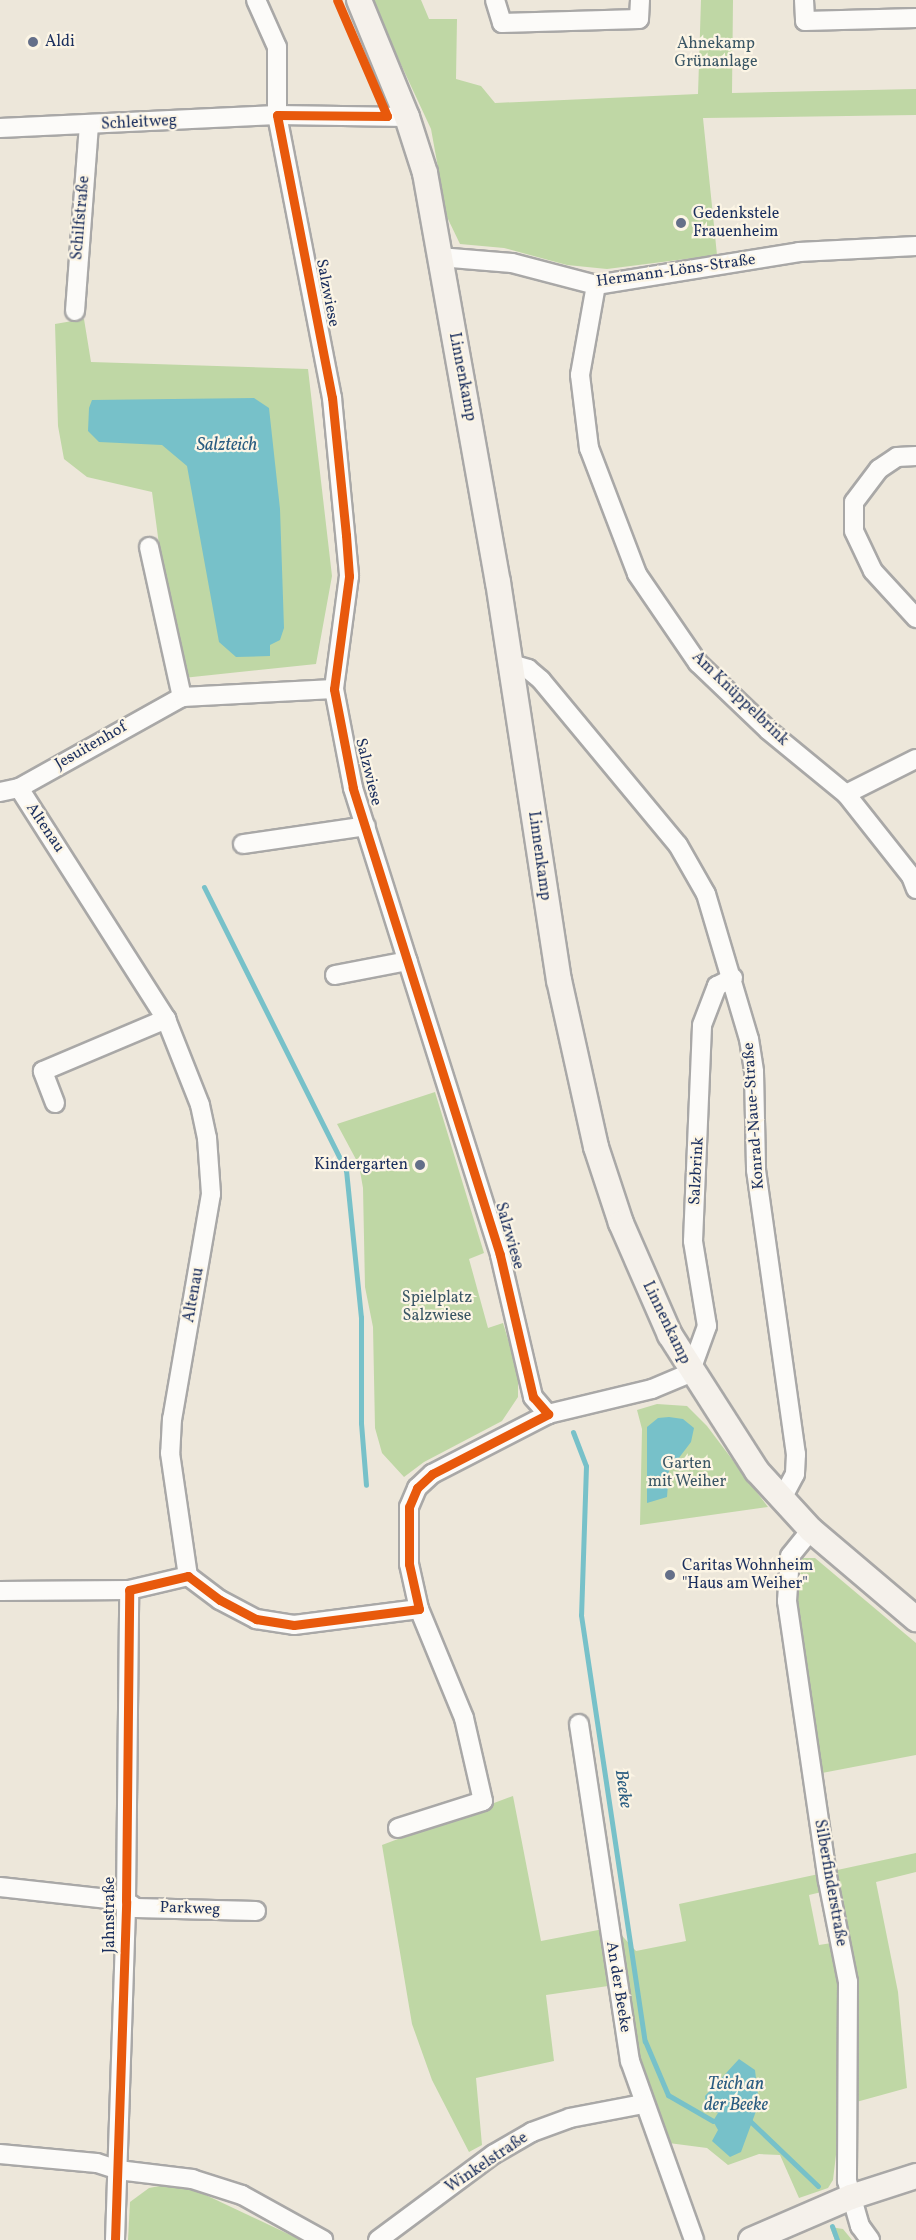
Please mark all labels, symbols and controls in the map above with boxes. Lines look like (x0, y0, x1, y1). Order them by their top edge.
place label: Aldi (45, 32, 75, 52)
park label: Ahnekamp Grünanlage (674, 34, 758, 72)
marker: Aldi (26, 35, 40, 49)
street label: Schleitweg (101, 111, 177, 135)
street label: Schilfstraße (68, 175, 94, 261)
place label: Gedenkstele Frauenheim (693, 204, 779, 242)
marker: Gedenkstele Frauenheim (674, 216, 688, 230)
street label: Hermann-Löns-Straße (595, 250, 757, 292)
street label: Salzwiese (311, 257, 343, 329)
street label: Linnenkamp (444, 331, 480, 423)
water label: Salzteich (197, 435, 257, 457)
street label: Am Knüppelbrink (688, 648, 792, 750)
street label: Jesuitenhof (52, 718, 130, 774)
street label: Salzwiese (350, 736, 386, 808)
street label: Altenau (21, 800, 69, 856)
street label: Linnenkamp (523, 810, 555, 902)
street label: Konrad-Naue-Straße (739, 1042, 769, 1190)
street label: Salzbrink (686, 1136, 708, 1206)
place label: Kindergarten (314, 1155, 408, 1175)
marker: Kindergarten (413, 1158, 427, 1172)
street label: Salzwiese (490, 1200, 528, 1272)
street label: Altenau (180, 1266, 208, 1324)
street label: Linnenkamp (638, 1278, 694, 1368)
park label: Spielplatz Salzwiese (402, 1288, 472, 1326)
park label: Garten mit Weiher (648, 1454, 726, 1492)
place label: Caritas Wohnheim "Haus am Weiher" (682, 1556, 814, 1594)
marker: Caritas Wohnheim "Haus am Weiher" (663, 1568, 677, 1582)
water label: Beeke (609, 1768, 635, 1810)
street label: Silberfinderstraße (809, 1818, 851, 1948)
street label: Jahnstraße (100, 1877, 120, 1953)
street label: Parkweg (159, 1898, 221, 1920)
street label: An der Beeke (601, 1940, 635, 2034)
water label: Teich an der Beeke (704, 2075, 768, 2118)
street label: Winkelstraße (442, 2128, 532, 2198)

